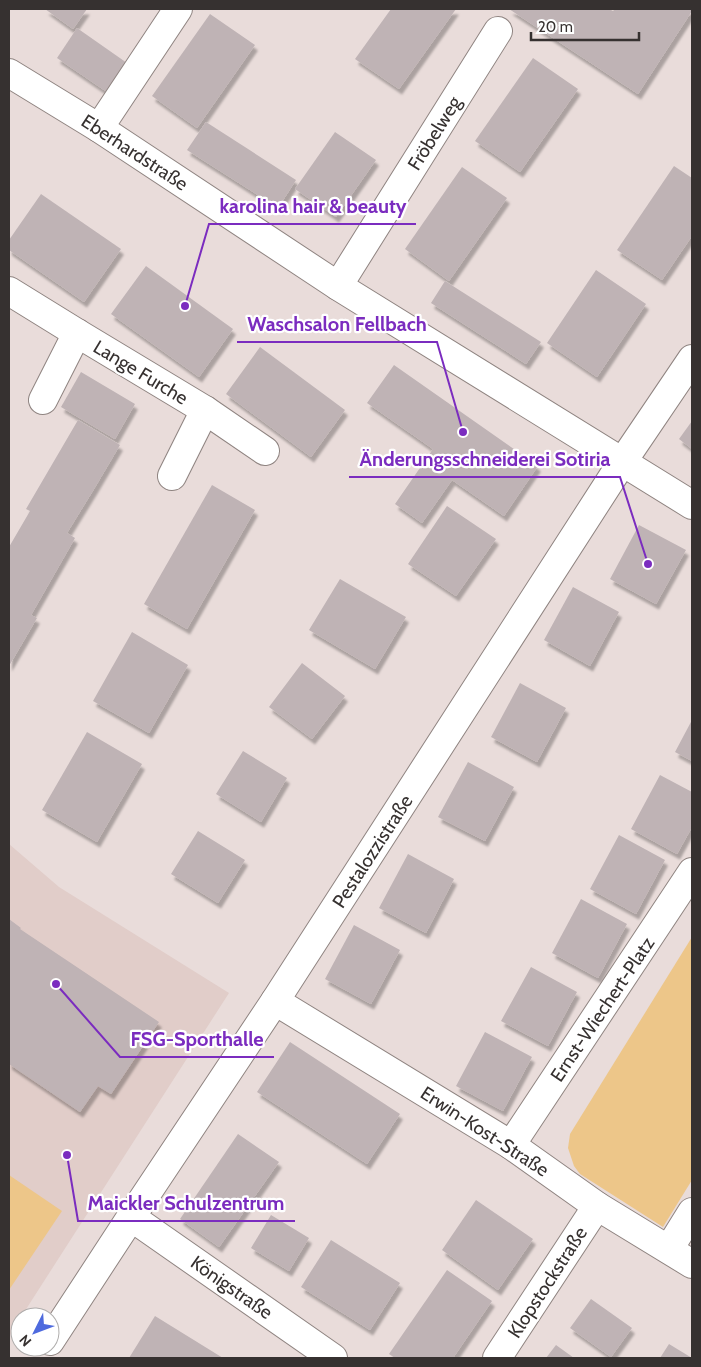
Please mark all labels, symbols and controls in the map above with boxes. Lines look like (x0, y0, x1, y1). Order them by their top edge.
scale bar (531, 10, 638, 42)
text: 20 m (538, 18, 573, 36)
street label: Fröbelweg (403, 92, 466, 174)
street label: Eberhardstraße (77, 109, 193, 196)
callout: karolina hair & beauty (209, 189, 416, 224)
text: karolina hair & beauty (219, 194, 407, 218)
callout: Waschsalon Fellbach (237, 307, 437, 342)
text: Waschsalon Fellbach (247, 312, 427, 336)
street label: Lange Furche (89, 335, 192, 410)
callout: Änderungsschneiderei Sotiria (349, 442, 620, 477)
text: Änderungsschneiderei Sotiria (360, 447, 610, 471)
street label: Pestalozzistraße (327, 790, 418, 912)
street label: Ernst-Wiechert-Platz (546, 933, 659, 1086)
callout: FSG-Sporthalle (120, 1022, 274, 1057)
text: FSG-Sporthalle (130, 1027, 264, 1051)
street label: Erwin-Kost-Straße (416, 1081, 553, 1182)
callout: Maickler Schulzentrum (78, 1186, 295, 1221)
text: Maickler Schulzentrum (87, 1191, 285, 1215)
street label: Klopstockstraße (503, 1222, 592, 1342)
street label: Königstraße (186, 1251, 277, 1324)
north arrow (10, 1307, 60, 1357)
text: N (15, 1331, 35, 1350)

